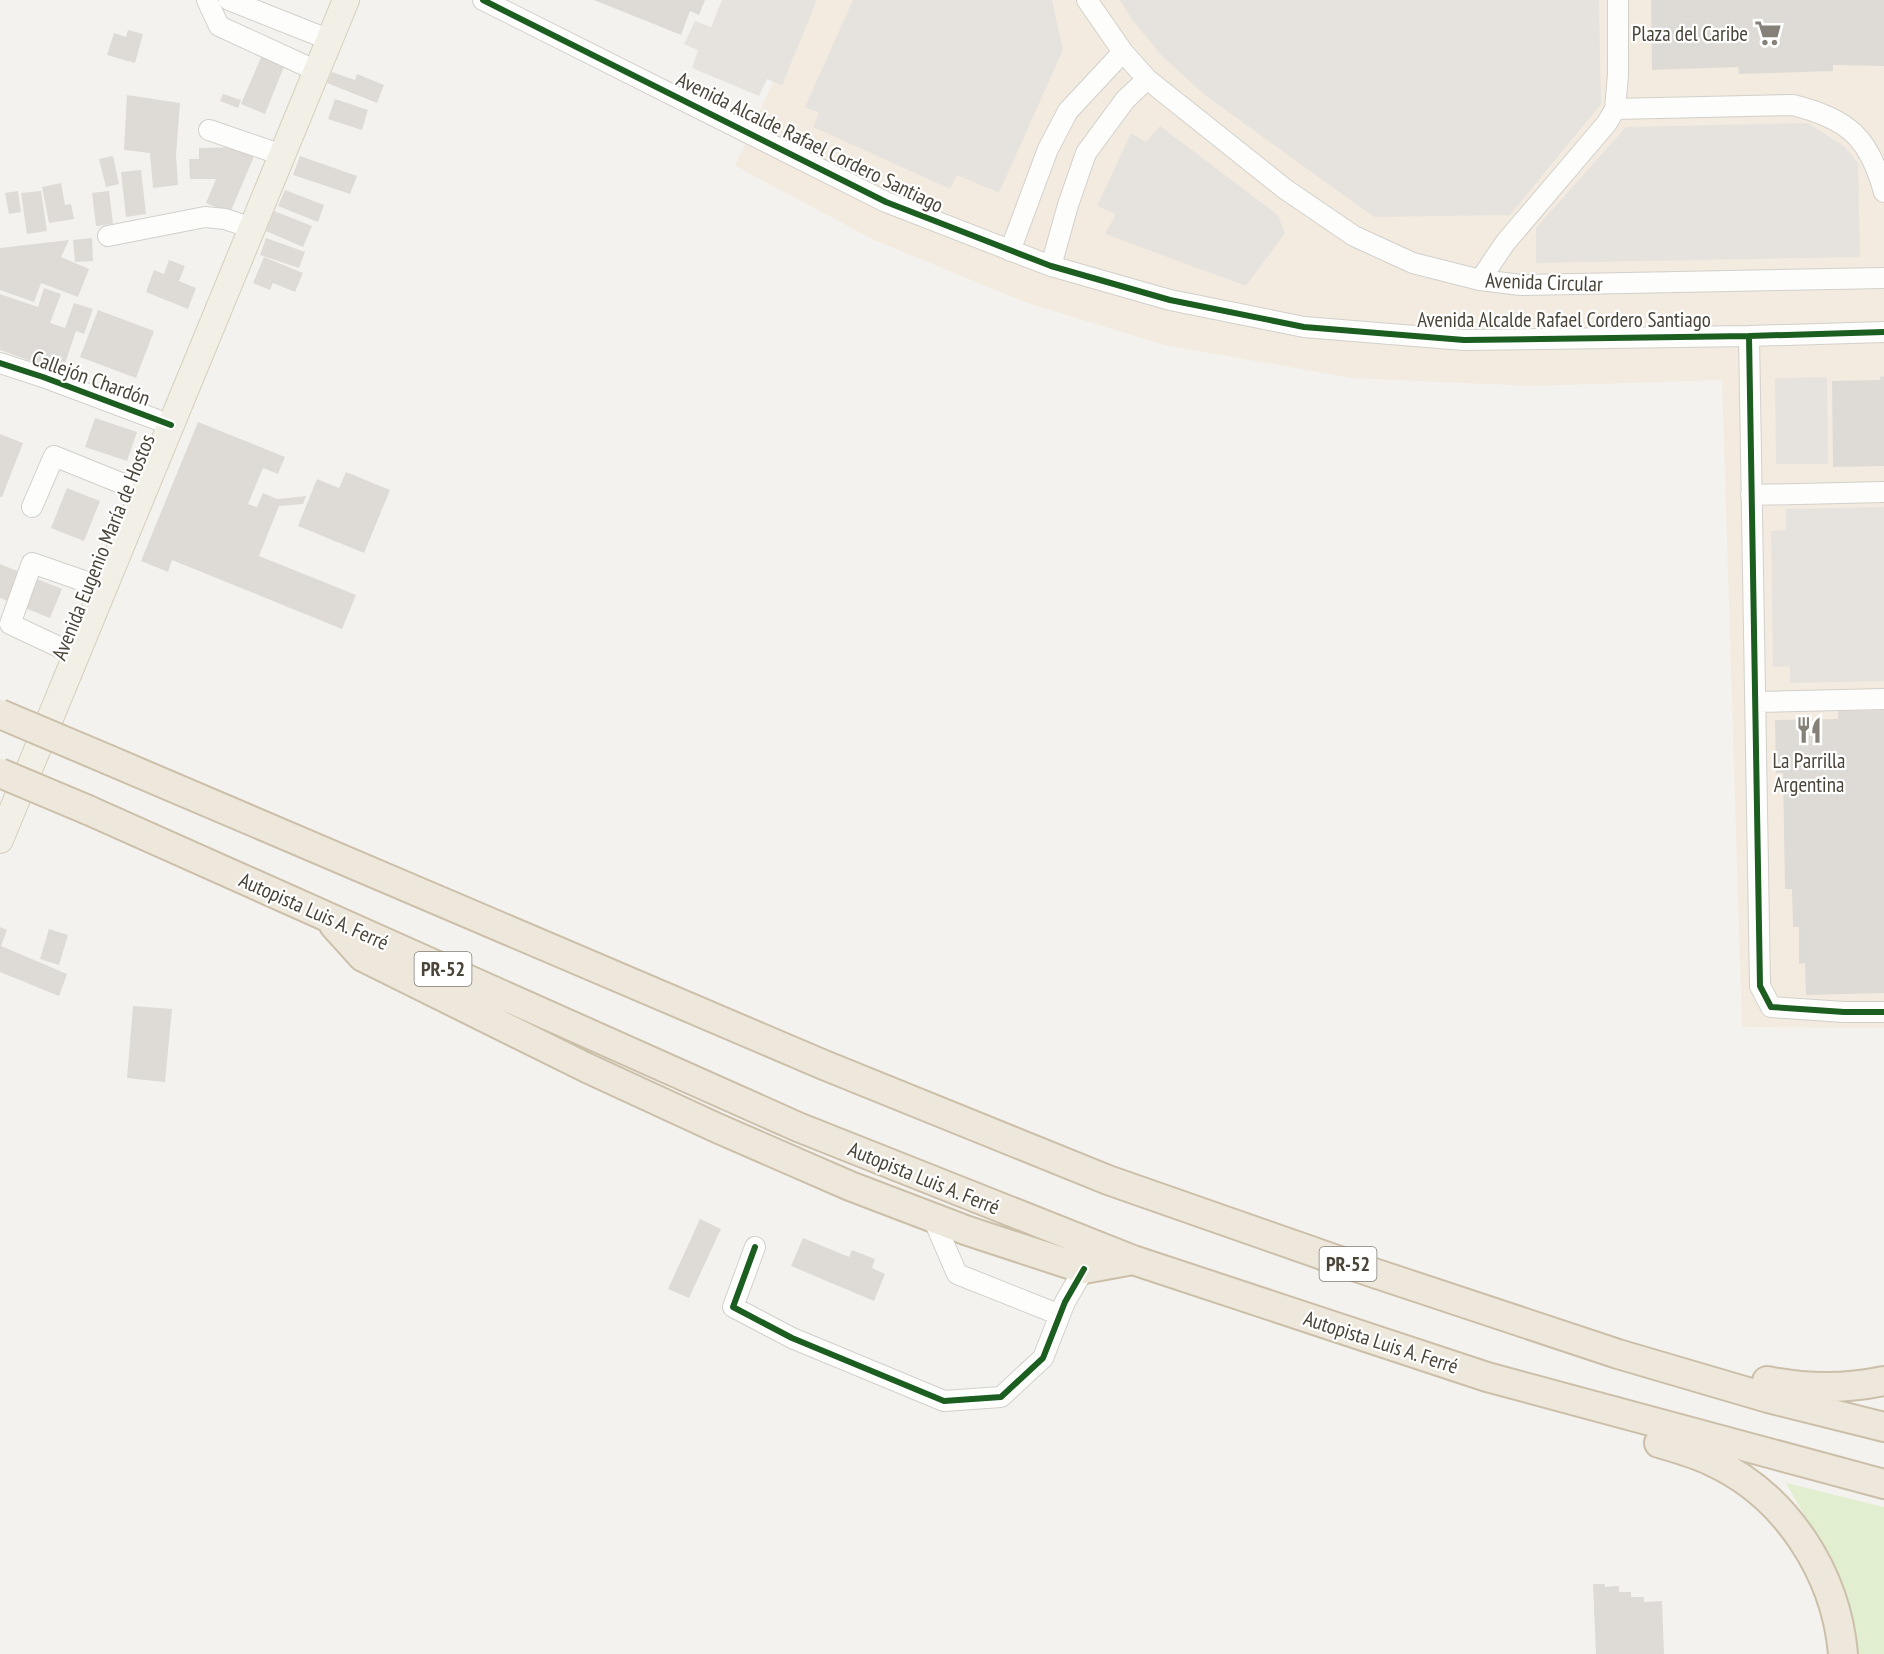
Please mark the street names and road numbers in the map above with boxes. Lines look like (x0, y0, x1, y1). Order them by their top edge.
street label: Avenida Alcalde Rafael Cordero Santiago (672, 65, 948, 219)
street label: Avenida Circular (1485, 266, 1603, 298)
street label: Avenida Alcalde Rafael Cordero Santiago (1417, 306, 1711, 333)
street label: Callejón Chardón (28, 344, 154, 412)
street label: Avenida Eugenio María de Hostos (45, 430, 161, 664)
street label: Autopista Luis A. Ferré (235, 866, 393, 956)
road number: PR-52 (414, 952, 472, 986)
street label: Autopista Luis A. Ferré (844, 1135, 1004, 1221)
road number: PR-52 (1320, 1247, 1376, 1281)
street label: Autopista Luis A. Ferré (1300, 1304, 1462, 1380)

